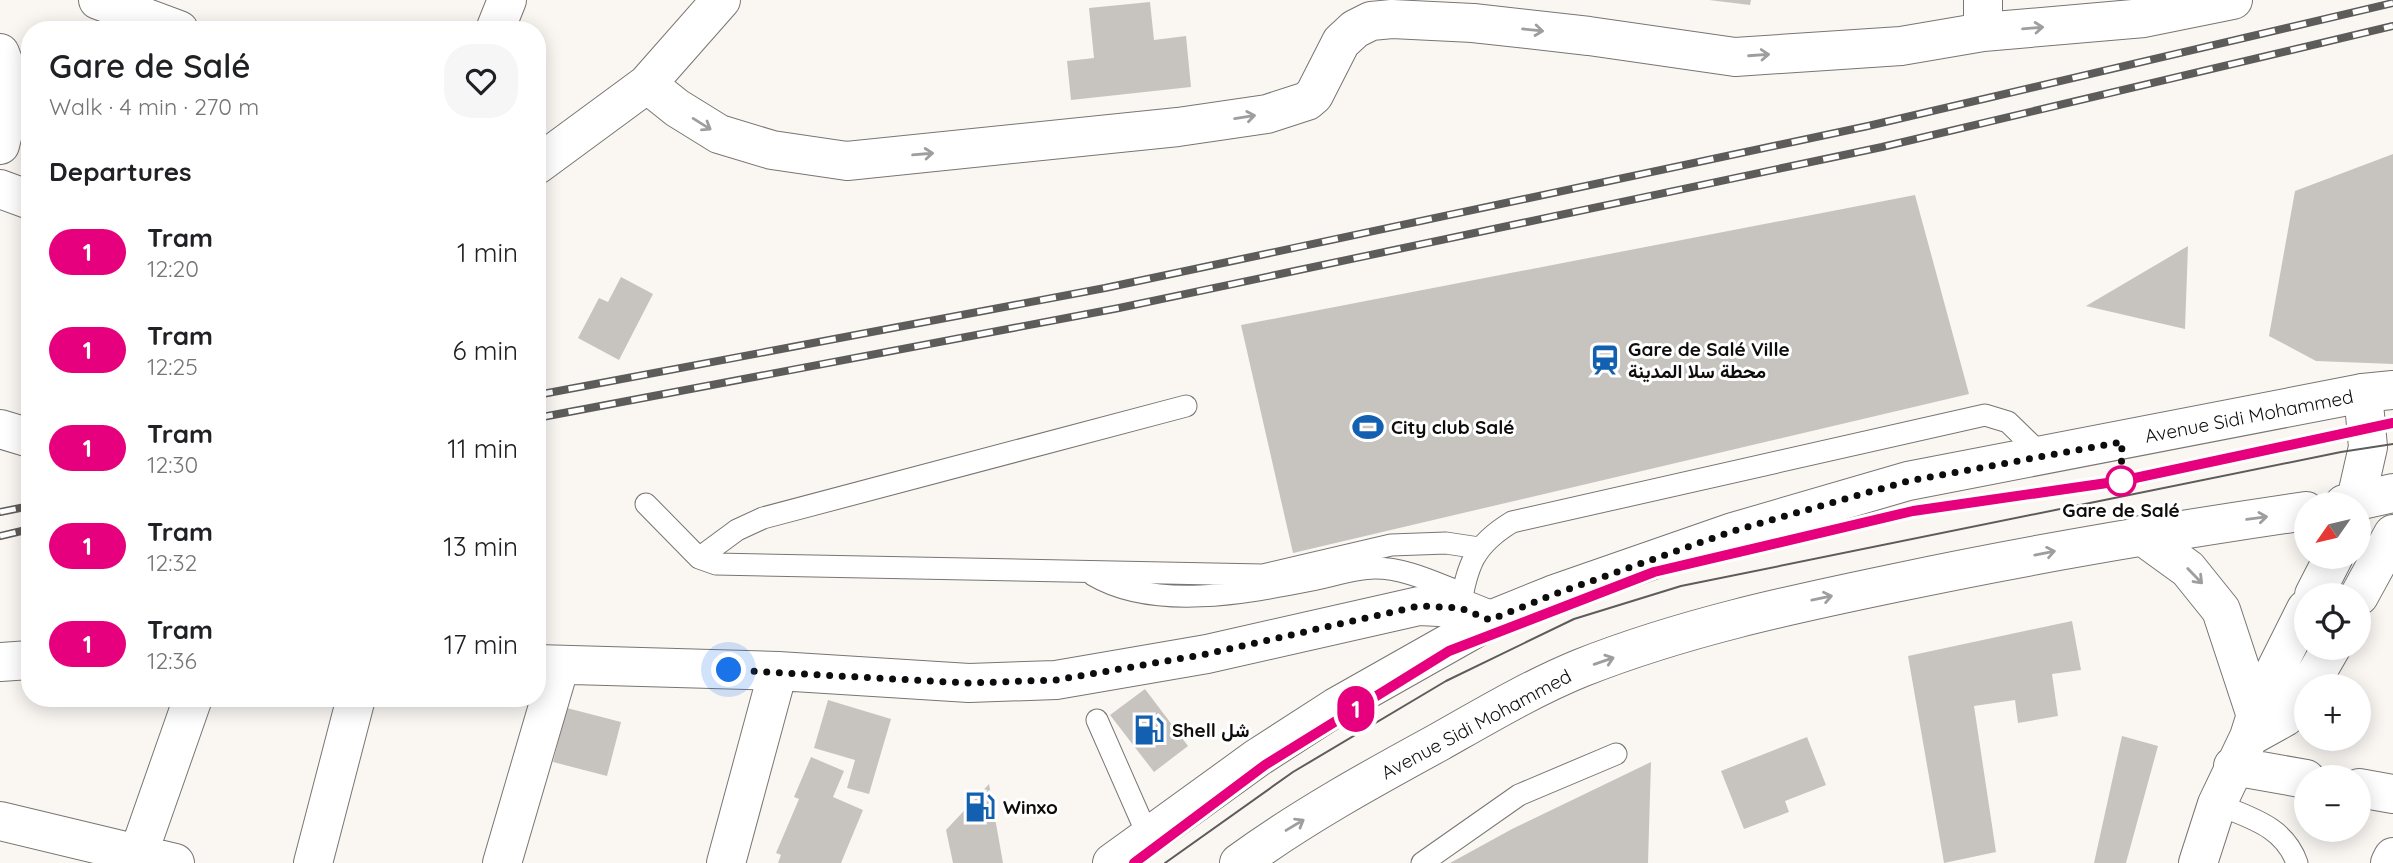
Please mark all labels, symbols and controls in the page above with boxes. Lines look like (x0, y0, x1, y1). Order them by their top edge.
one-way arrow (2022, 21, 2044, 34)
one-way arrow (1521, 23, 1544, 36)
button: heart (444, 44, 518, 118)
text: Gare de Salé (49, 45, 250, 86)
one-way arrow (1747, 48, 1769, 61)
text: Walk · 4 min · 270 m (49, 92, 259, 121)
one-way arrow (1233, 110, 1256, 123)
one-way arrow (692, 117, 712, 131)
one-way arrow (912, 147, 934, 160)
text: Departures (49, 155, 192, 188)
text: Tram (147, 221, 213, 254)
text: 1 min (457, 236, 518, 269)
text: 1 (83, 237, 92, 267)
text: 12:20 (147, 254, 199, 283)
text: Tram (147, 319, 213, 352)
text: 6 min (453, 334, 518, 367)
text: 1 (83, 335, 92, 365)
place label: Gare de Salé Ville محطة سلا المدينة (1628, 337, 1790, 383)
station icon: Gare de Salé Ville محطة سلا المدينة (1588, 343, 1622, 377)
text: 12:25 (147, 352, 198, 381)
street label: Avenue Sidi Mohammed (2143, 384, 2355, 448)
sports icon: City club Salé (1351, 410, 1385, 444)
place label: City club Salé (1391, 415, 1514, 439)
text: Tram (147, 417, 213, 450)
text: 11 min (447, 432, 518, 465)
text: 1 (83, 433, 92, 463)
text: 12:30 (147, 450, 198, 479)
marker: Gare de Salé (2106, 466, 2136, 496)
north arrow (2294, 492, 2371, 569)
map controls (2294, 492, 2371, 842)
place label: Gare de Salé (2062, 498, 2180, 522)
one-way arrow (2245, 511, 2268, 524)
text: Tram (147, 515, 213, 548)
text: 13 min (443, 530, 518, 563)
text: 1 (83, 531, 92, 561)
one-way arrow (2033, 546, 2056, 560)
text: 12:32 (147, 548, 197, 577)
one-way arrow (2187, 568, 2204, 585)
button: locate (2294, 583, 2371, 660)
one-way arrow (1810, 590, 1833, 604)
text: Tram (147, 613, 213, 646)
text: 17 min (444, 628, 518, 661)
text: 1 (83, 629, 92, 659)
text: 12:36 (147, 646, 197, 675)
your location (711, 652, 746, 687)
one-way arrow (1592, 654, 1614, 666)
street label: Avenue Sidi Mohammed (1377, 664, 1575, 784)
button: + (2294, 674, 2371, 751)
line badge: 1 (1333, 686, 1379, 732)
text: 1 (1351, 694, 1361, 724)
fuel station icon: Shell شل (1132, 713, 1166, 747)
place label: Shell شل (1172, 718, 1249, 742)
button: − (2294, 765, 2371, 842)
fuel station icon: Winxo (963, 790, 997, 824)
place label: Winxo (1003, 795, 1058, 819)
one-way arrow (1285, 817, 1305, 831)

